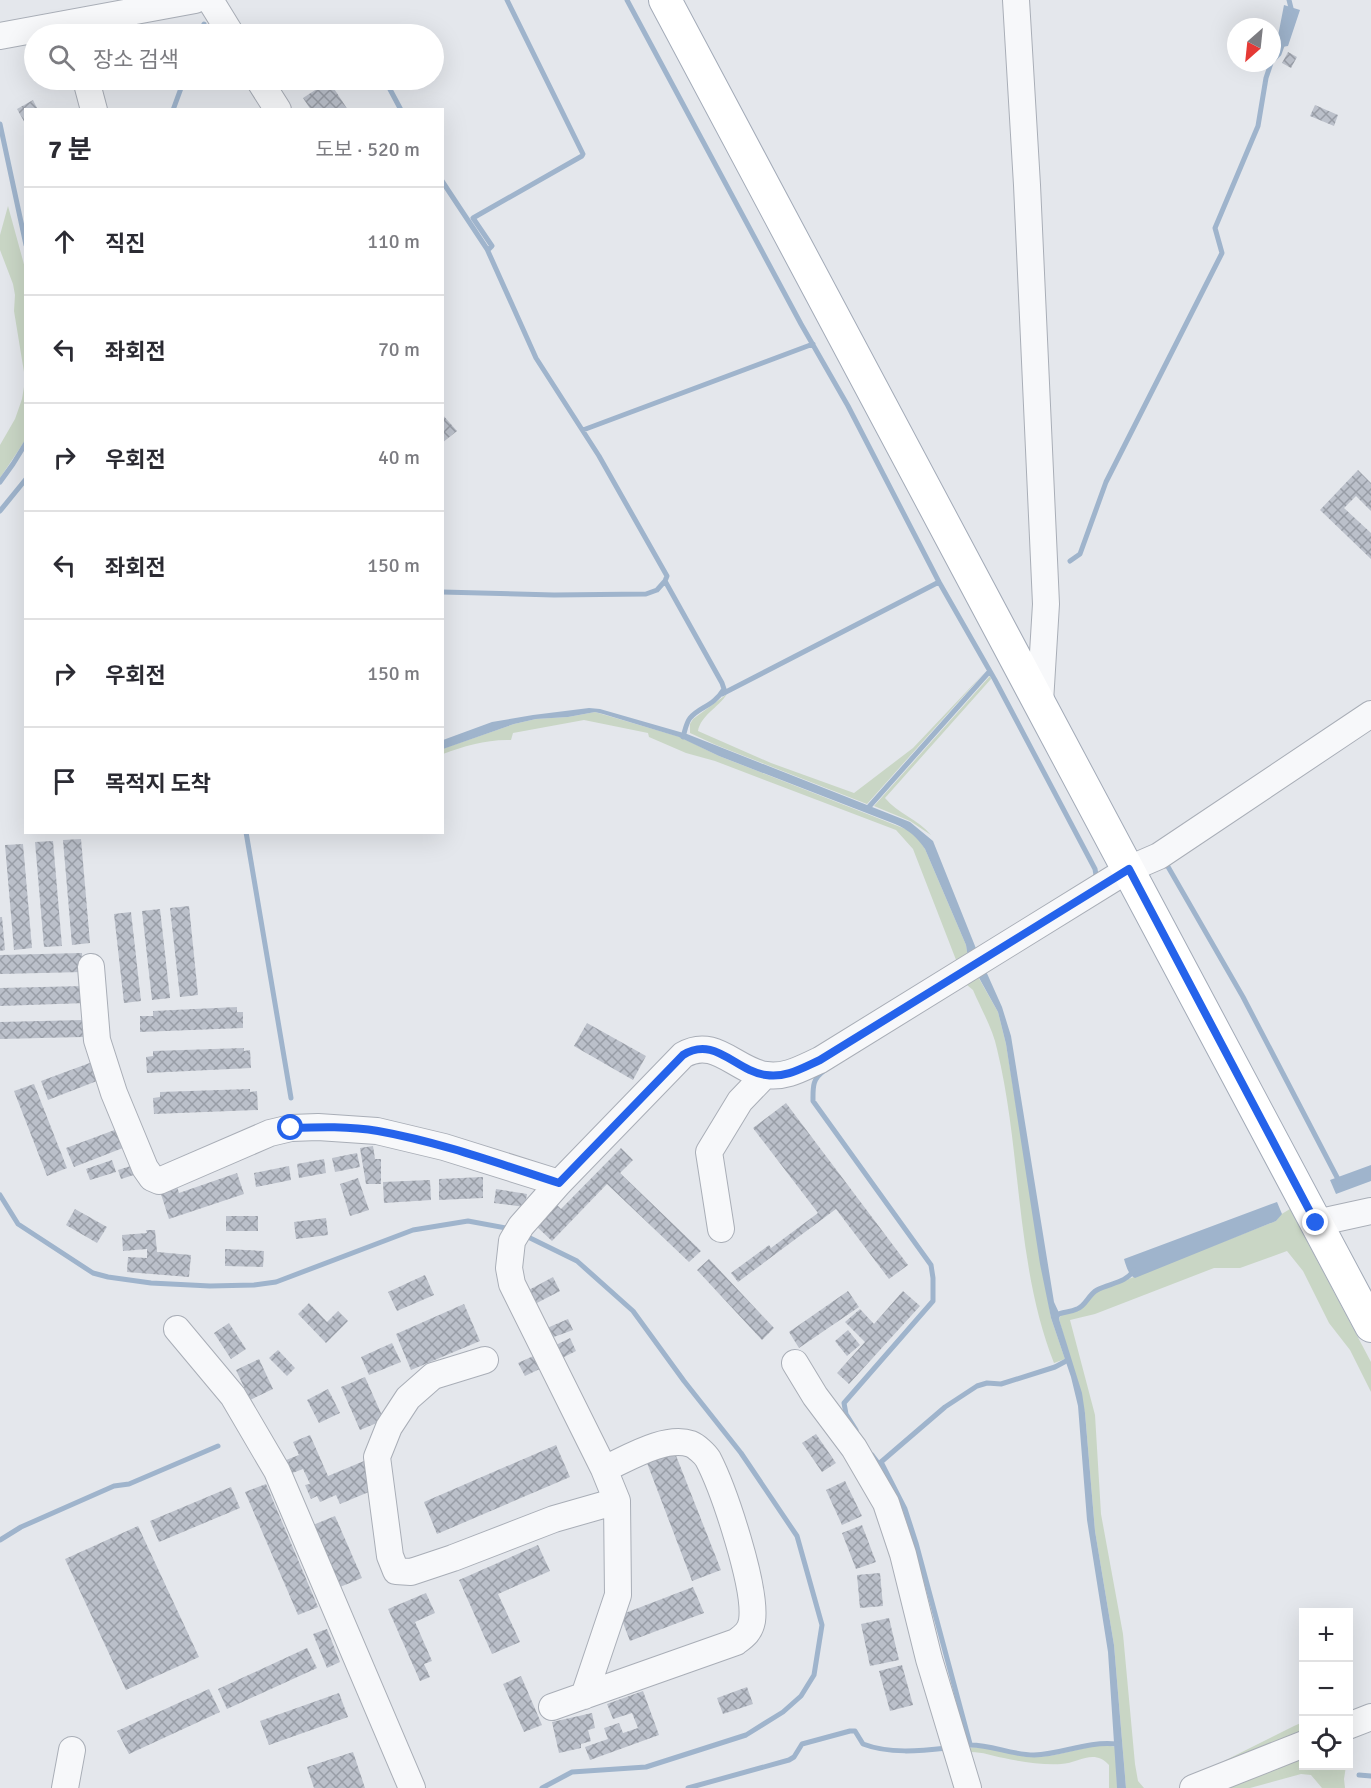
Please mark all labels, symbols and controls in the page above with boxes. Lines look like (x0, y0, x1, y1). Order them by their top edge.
north arrow (1227, 18, 1281, 72)
search box (24, 24, 444, 90)
icon: search (45, 41, 78, 74)
text: 장소 검색 (93, 46, 179, 73)
text: 7 분 (48, 134, 92, 166)
text: 도보 · 520 m (316, 137, 420, 162)
icon: ahead (48, 225, 81, 258)
text: 110 m (367, 229, 420, 254)
text: 직진 (105, 230, 145, 257)
icon: left (48, 333, 81, 366)
text: 70 m (378, 337, 420, 362)
text: 좌회전 (105, 338, 166, 365)
icon: right (48, 441, 81, 474)
text: 40 m (378, 445, 420, 470)
text: 우회전 (105, 446, 166, 473)
icon: left (48, 549, 81, 582)
text: 150 m (367, 553, 420, 578)
text: 좌회전 (105, 554, 166, 581)
icon: right (48, 657, 81, 690)
text: 150 m (367, 661, 420, 686)
text: 우회전 (105, 662, 166, 689)
icon: arrive (48, 765, 81, 798)
text: 목적지 도착 (105, 770, 211, 797)
route start (277, 1114, 303, 1140)
route end (1302, 1209, 1328, 1235)
map controls (1299, 1608, 1353, 1770)
button: + (1299, 1608, 1353, 1662)
button: − (1299, 1662, 1353, 1716)
button: locate (1299, 1716, 1353, 1770)

